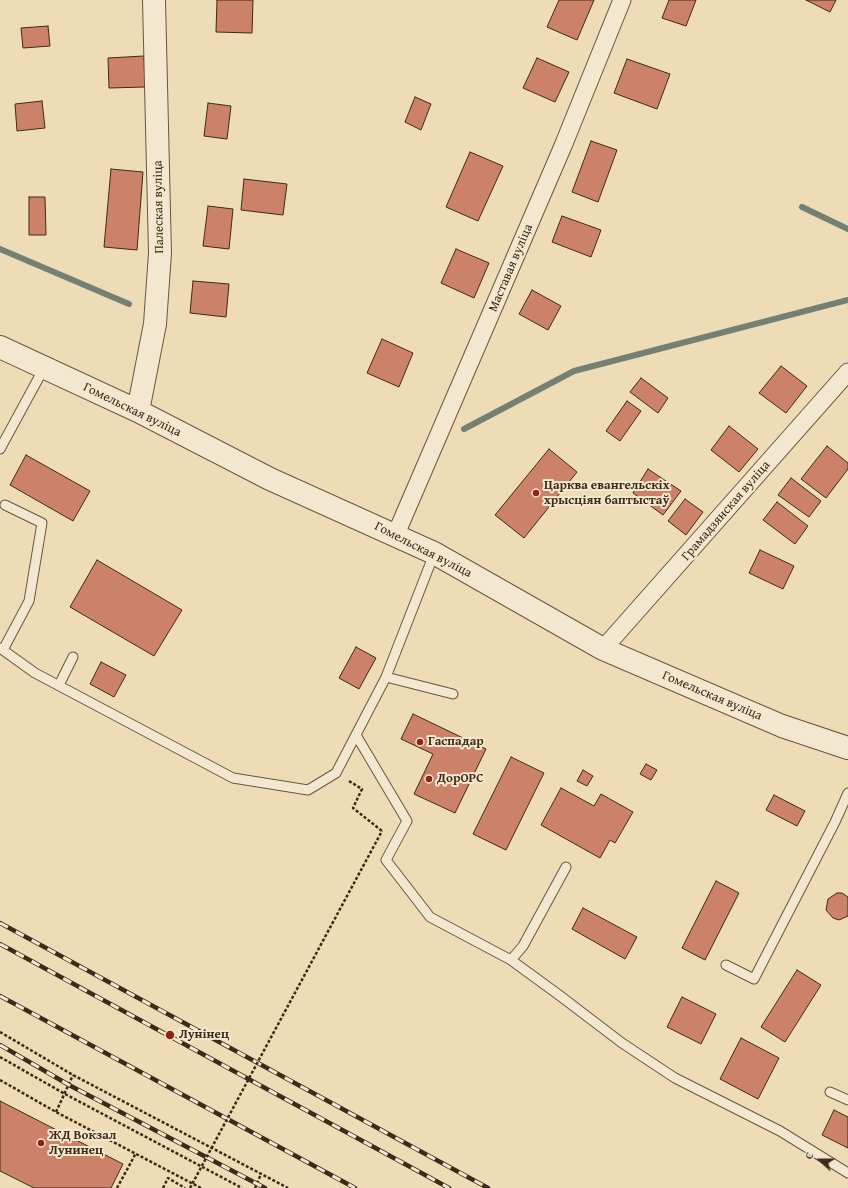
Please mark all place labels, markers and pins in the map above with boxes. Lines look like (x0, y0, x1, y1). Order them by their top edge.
place label: Царква евангельскіх хрысціян баптыстаў (544, 478, 670, 509)
marker: Царква евангельскіх хрысціян баптыстаў (531, 488, 541, 498)
place label: Гаспадар (428, 734, 484, 750)
marker: Гаспадар (415, 737, 425, 747)
place label: ДорОРС (437, 771, 483, 787)
marker: ДорОРС (424, 774, 434, 784)
place label: Лунінец (179, 1027, 229, 1043)
marker: Лунінец (164, 1029, 176, 1041)
place label: ЖД Вокзал Лунинец (49, 1128, 116, 1159)
marker: ЖД Вокзал Лунинец (36, 1138, 46, 1148)

